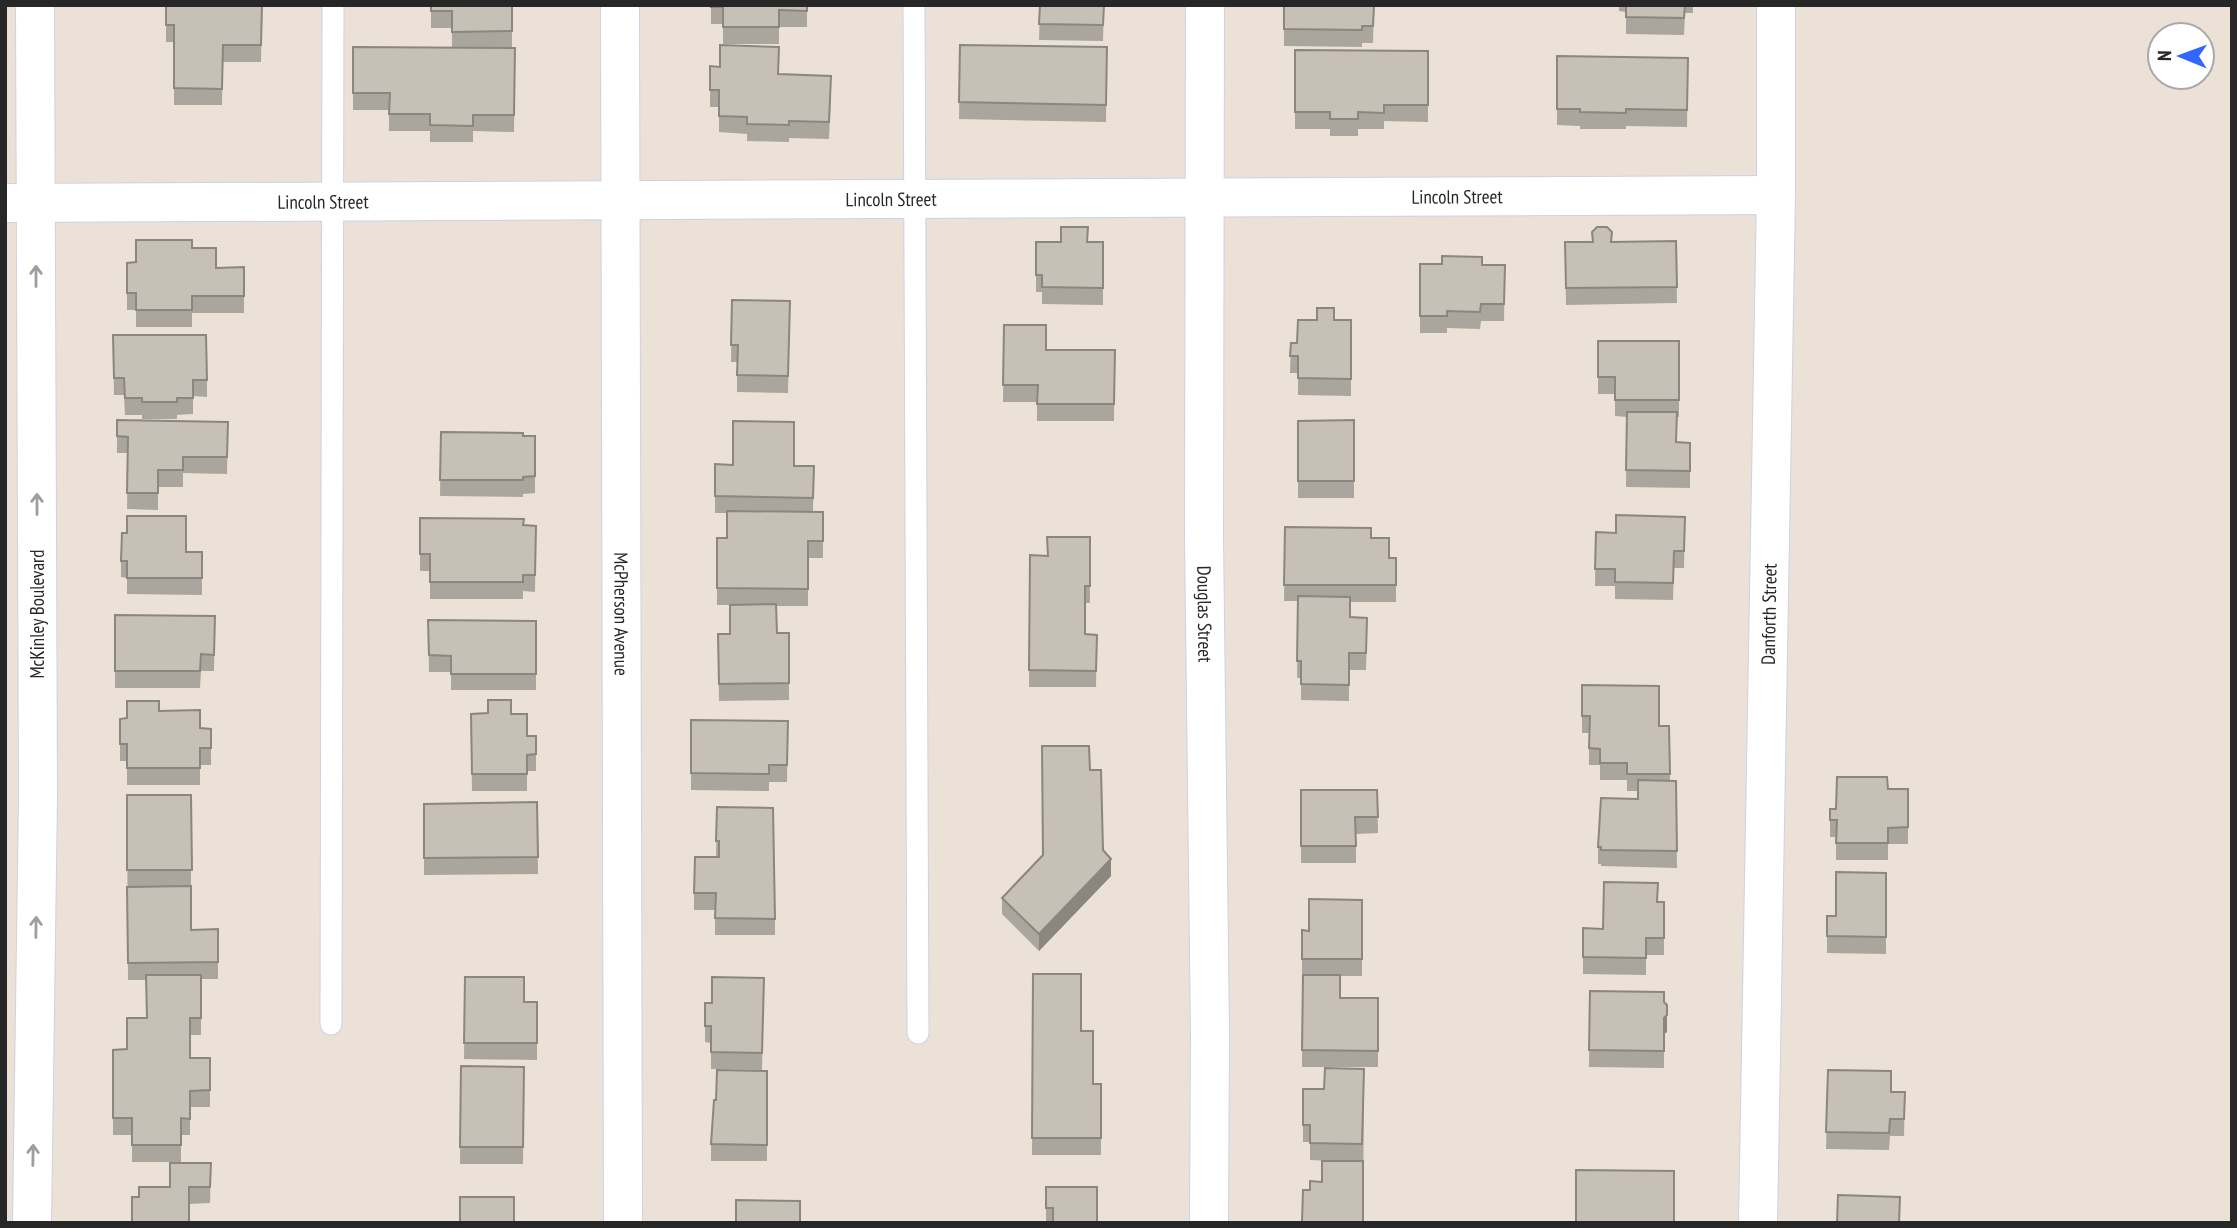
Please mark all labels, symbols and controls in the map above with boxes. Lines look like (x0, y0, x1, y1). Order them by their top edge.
north arrow (2146, 21, 2216, 91)
text: N (2152, 50, 2176, 61)
street label: Lincoln Street (1411, 184, 1503, 209)
street label: Lincoln Street (845, 187, 937, 211)
street label: Lincoln Street (277, 189, 369, 214)
one-way arrow (29, 265, 43, 288)
one-way arrow (30, 492, 44, 515)
street label: McKinley Boulevard (25, 549, 49, 679)
street label: McPherson Avenue (609, 552, 634, 676)
street label: Danforth Street (1756, 562, 1782, 665)
street label: Douglas Street (1192, 566, 1218, 663)
one-way arrow (29, 916, 43, 939)
one-way arrow (26, 1143, 40, 1166)

